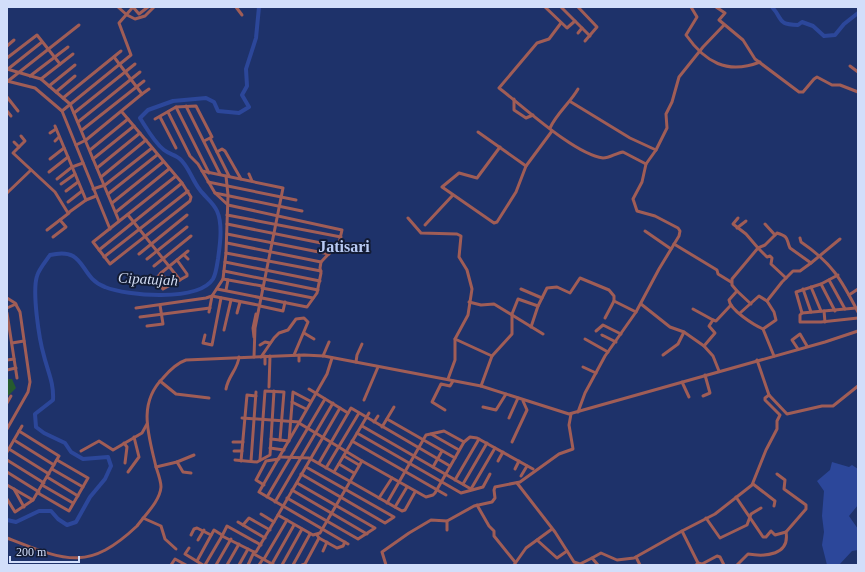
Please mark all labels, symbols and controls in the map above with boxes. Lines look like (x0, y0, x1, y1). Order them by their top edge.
district label: Jatisari (318, 238, 370, 255)
water label: Cipatujah (118, 269, 178, 289)
scale bar (10, 538, 79, 564)
text: 200 m (16, 545, 47, 559)

